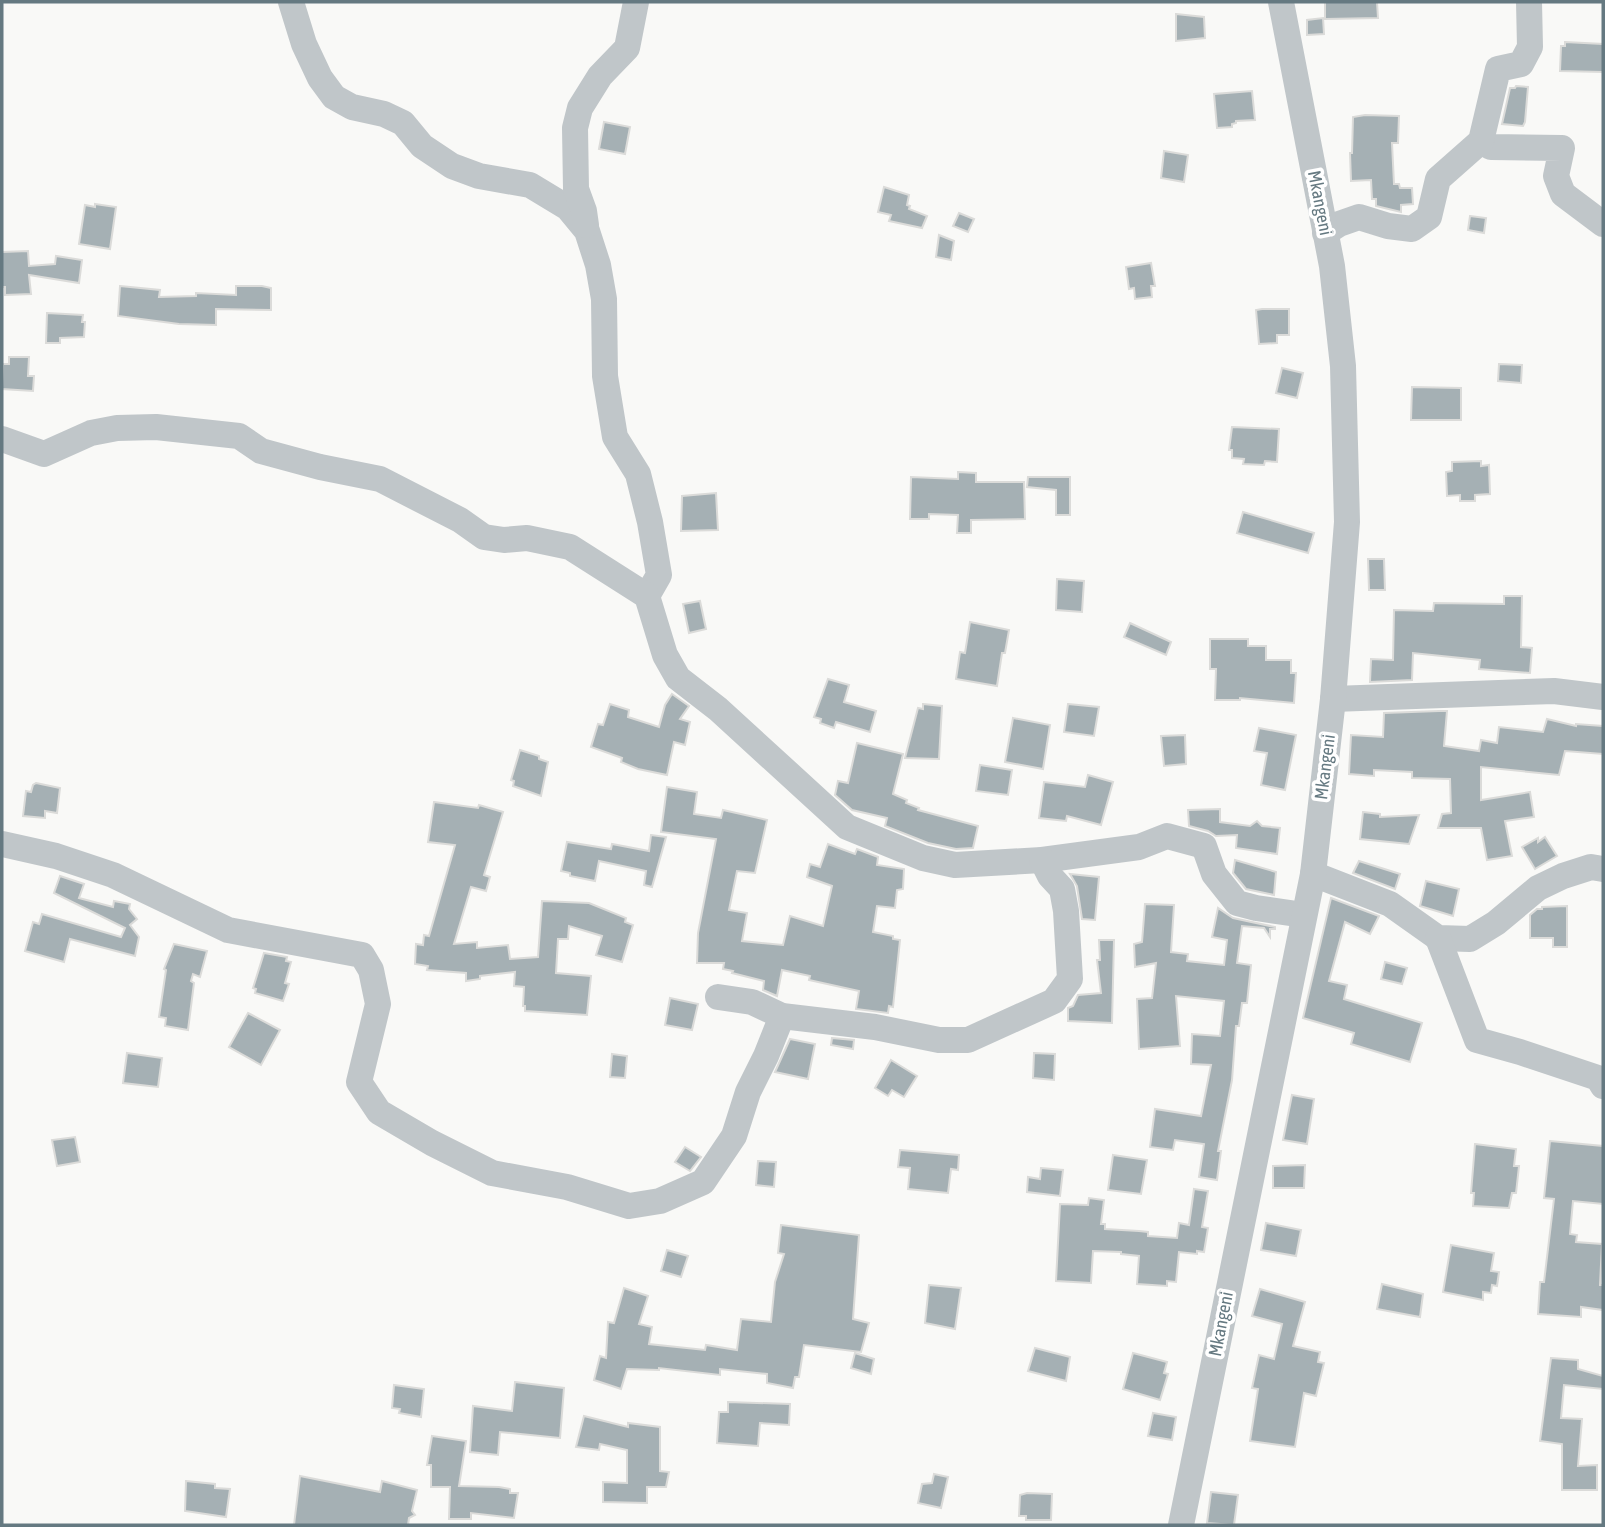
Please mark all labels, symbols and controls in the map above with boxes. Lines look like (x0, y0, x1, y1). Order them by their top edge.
street label: Mkangeni (1304, 169, 1337, 237)
street label: Mkangeni (1310, 733, 1339, 801)
street label: Mkangeni (1204, 1290, 1237, 1358)

